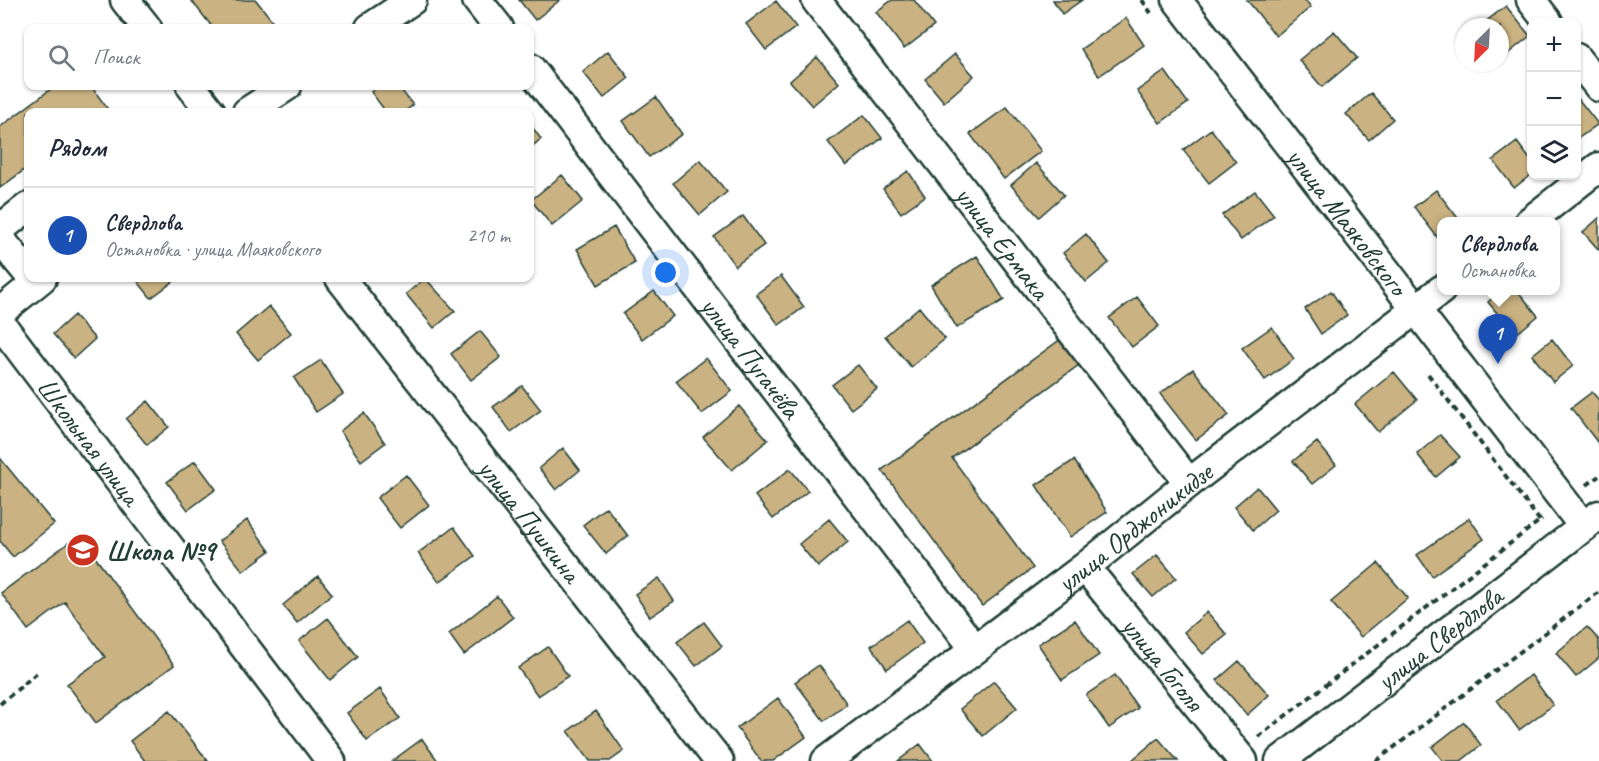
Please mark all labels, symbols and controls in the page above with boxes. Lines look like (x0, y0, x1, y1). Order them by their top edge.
north arrow (1455, 18, 1509, 72)
map controls (1527, 18, 1581, 180)
button: + (1527, 18, 1581, 72)
search box (24, 24, 534, 90)
icon: search (45, 41, 78, 74)
text: Поиск (93, 43, 139, 71)
button: − (1527, 72, 1581, 126)
button: layers (1527, 126, 1581, 180)
text: Рядом (48, 131, 106, 164)
street label: улица Маяковского (1278, 138, 1417, 305)
street label: улица Ермака (946, 177, 1059, 308)
text: Свердлова (105, 209, 182, 237)
popup (1437, 217, 1560, 295)
text: 1 (63, 223, 72, 248)
text: 210 m (467, 223, 510, 248)
text: Свердлова (1460, 230, 1537, 258)
text: Остановка · улица Маяковского (105, 237, 320, 262)
your location (651, 258, 680, 287)
text: Остановка (1460, 258, 1535, 283)
street label: улица Пугачёва (692, 288, 810, 427)
pin: 1 (1478, 314, 1518, 364)
street label: Школьная улица (29, 371, 150, 514)
street label: улица Пушкина (469, 450, 591, 592)
street label: улица Орджоникидзе (1048, 454, 1221, 601)
school or university icon: Школа №9 (65, 532, 101, 568)
place label: Школа №9 (106, 533, 219, 568)
street label: улица Свердлова (1368, 577, 1512, 700)
street label: улица Гоголя (1113, 607, 1213, 720)

